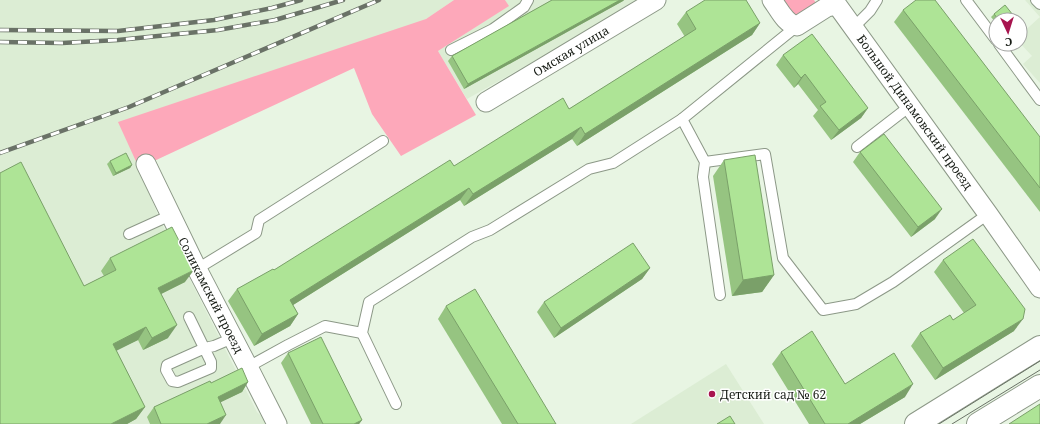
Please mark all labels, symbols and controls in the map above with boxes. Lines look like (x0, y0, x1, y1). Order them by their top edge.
north arrow (988, 12, 1028, 52)
street label: Омская улица (530, 22, 612, 80)
street label: Большой Динамовский проезд (853, 31, 977, 193)
text: С (1005, 35, 1013, 50)
street label: Соликамский проезд (174, 234, 248, 356)
place label: Детский сад № 62 (720, 386, 826, 403)
marker: Детский сад № 62 (707, 389, 717, 399)

